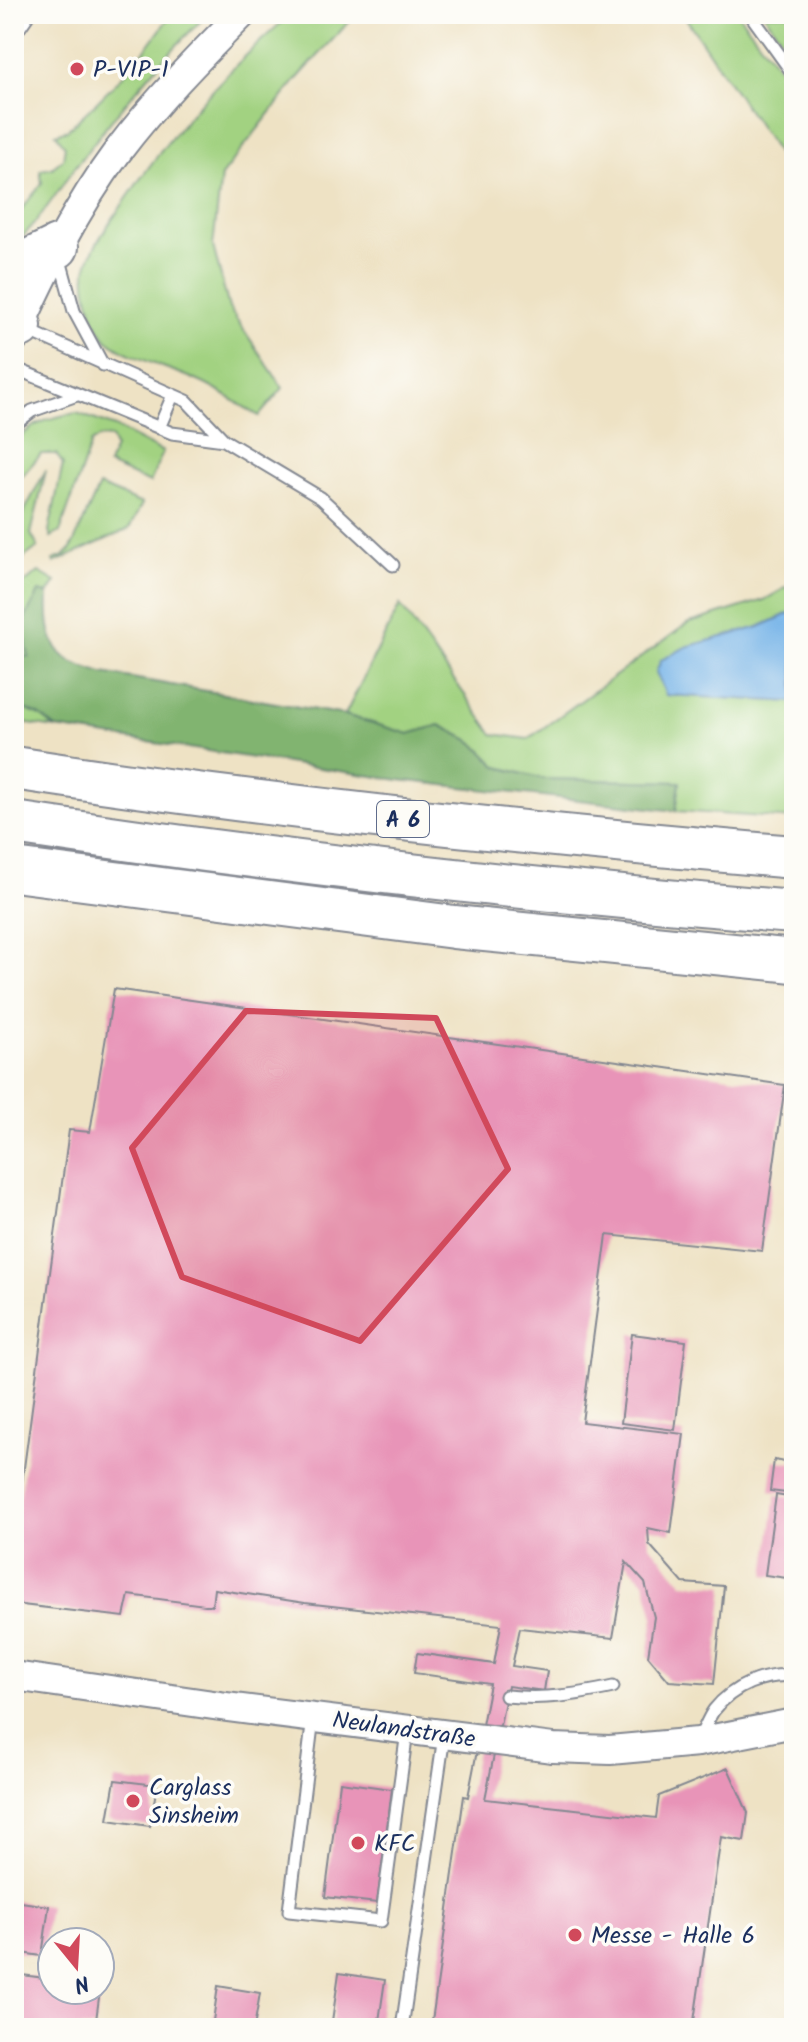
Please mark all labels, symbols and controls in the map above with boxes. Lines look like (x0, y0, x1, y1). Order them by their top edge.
place label: P-VIP-1 (93, 51, 169, 90)
marker: P-VIP-1 (68, 60, 86, 78)
road number: A 6 (377, 801, 429, 837)
street label: Neulandstraße (330, 1701, 478, 1760)
place label: Carglass Sinsheim (149, 1769, 239, 1836)
marker: Carglass Sinsheim (124, 1792, 142, 1810)
place label: KFC (374, 1825, 415, 1864)
marker: KFC (349, 1834, 367, 1852)
place label: Messe - Halle 6 (591, 1917, 755, 1956)
north arrow (36, 1926, 116, 2006)
marker: Messe - Halle 6 (566, 1926, 584, 1944)
text: N (69, 1964, 93, 2001)

